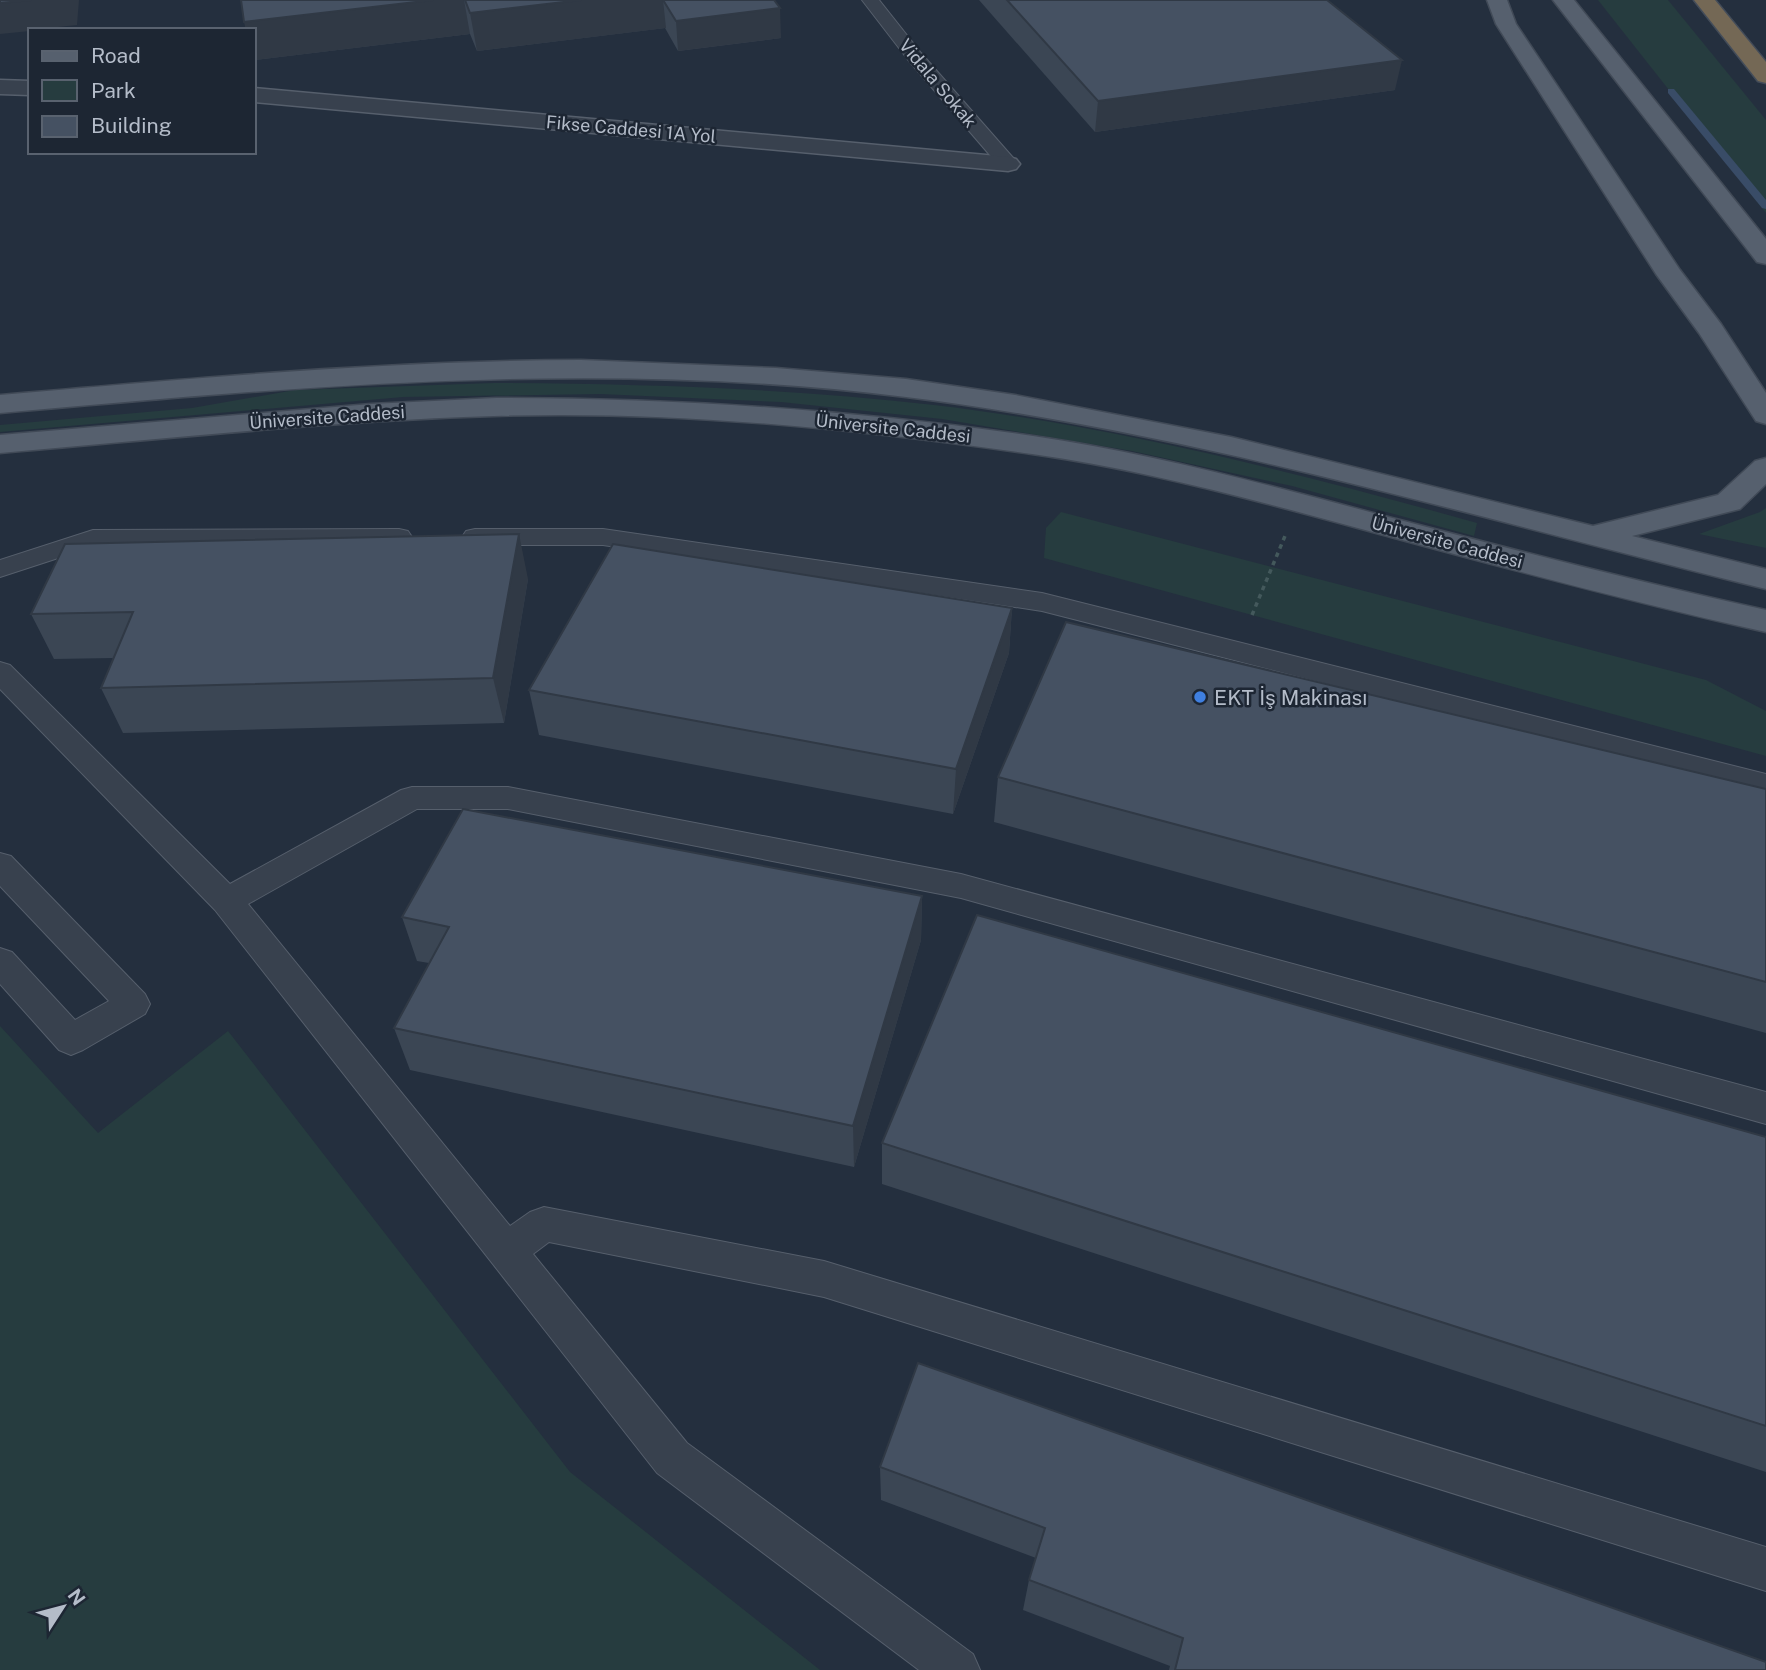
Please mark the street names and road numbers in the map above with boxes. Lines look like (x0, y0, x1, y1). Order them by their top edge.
street label: Vidala Sokak (895, 34, 981, 132)
street label: Fikse Caddesi 1A Yol (545, 111, 717, 147)
street label: Üniversite Caddesi (249, 400, 405, 433)
street label: Üniversite Caddesi (814, 408, 972, 447)
street label: Üniversite Caddesi (1369, 511, 1525, 572)

